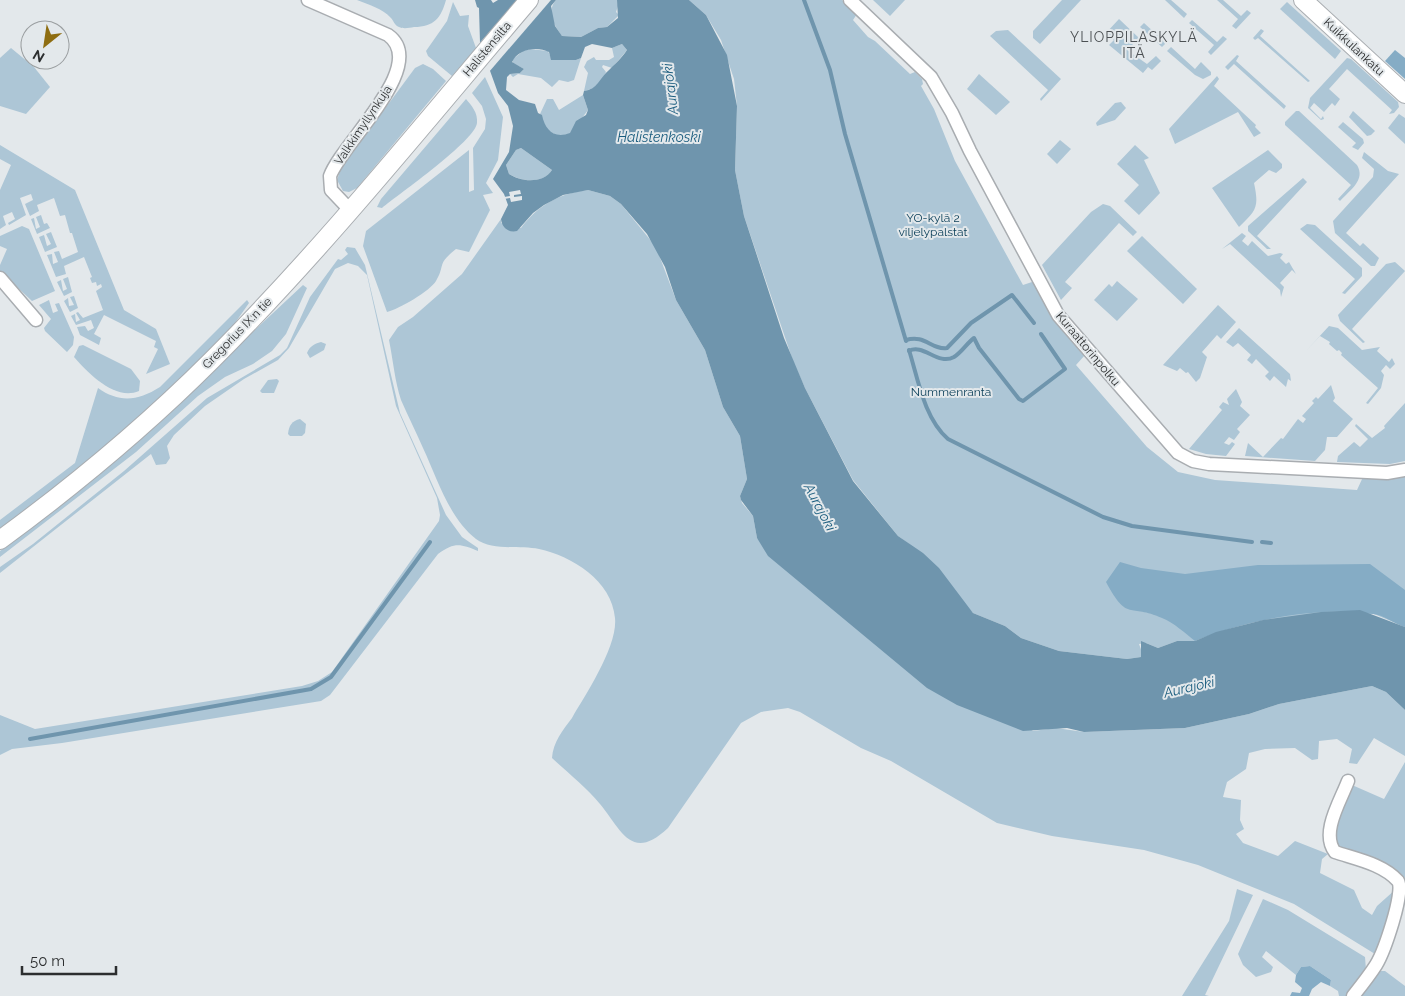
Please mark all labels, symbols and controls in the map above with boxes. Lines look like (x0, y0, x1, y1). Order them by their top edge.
street label: Kuikkulankatu (1321, 15, 1387, 79)
street label: Halistensilta (460, 19, 514, 79)
north arrow (20, 20, 70, 70)
district label: YLIOPPILASKYLÄ ITÄ (1070, 27, 1198, 61)
text: N (30, 47, 47, 66)
water label: Aurajoki (659, 61, 681, 117)
street label: Valkkimyllynkuja (331, 83, 395, 167)
water label: Halistenkoski (617, 129, 702, 145)
park label: YO-kylä 2 viljelypalstat (898, 211, 968, 239)
street label: Gregorius IX:n tie (199, 294, 275, 372)
street label: Kuraattorinpolku (1053, 309, 1123, 389)
park label: Nummenranta (911, 385, 991, 399)
water label: Aurajoki (800, 480, 840, 534)
water label: Aurajoki (1161, 673, 1217, 701)
scale bar (22, 944, 116, 976)
text: 50 m (30, 952, 65, 970)

